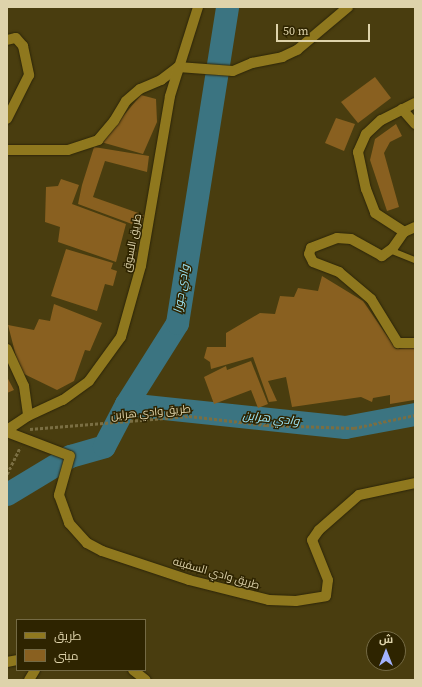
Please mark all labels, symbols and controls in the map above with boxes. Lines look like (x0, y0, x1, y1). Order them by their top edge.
scale bar (278, 16, 372, 42)
text: 50 m (283, 23, 309, 39)
street label: طريق السوق (121, 213, 145, 273)
water label: وادي جورا (171, 264, 193, 314)
street label: طريق وادي هراين (111, 403, 191, 423)
water label: وادي هراين (242, 409, 300, 429)
street label: طريق وادي السفينه (171, 555, 261, 593)
legend (16, 619, 146, 671)
text: طريق (54, 628, 81, 644)
north arrow (366, 631, 406, 671)
text: ش (379, 632, 393, 647)
text: مبنى (54, 648, 79, 664)

